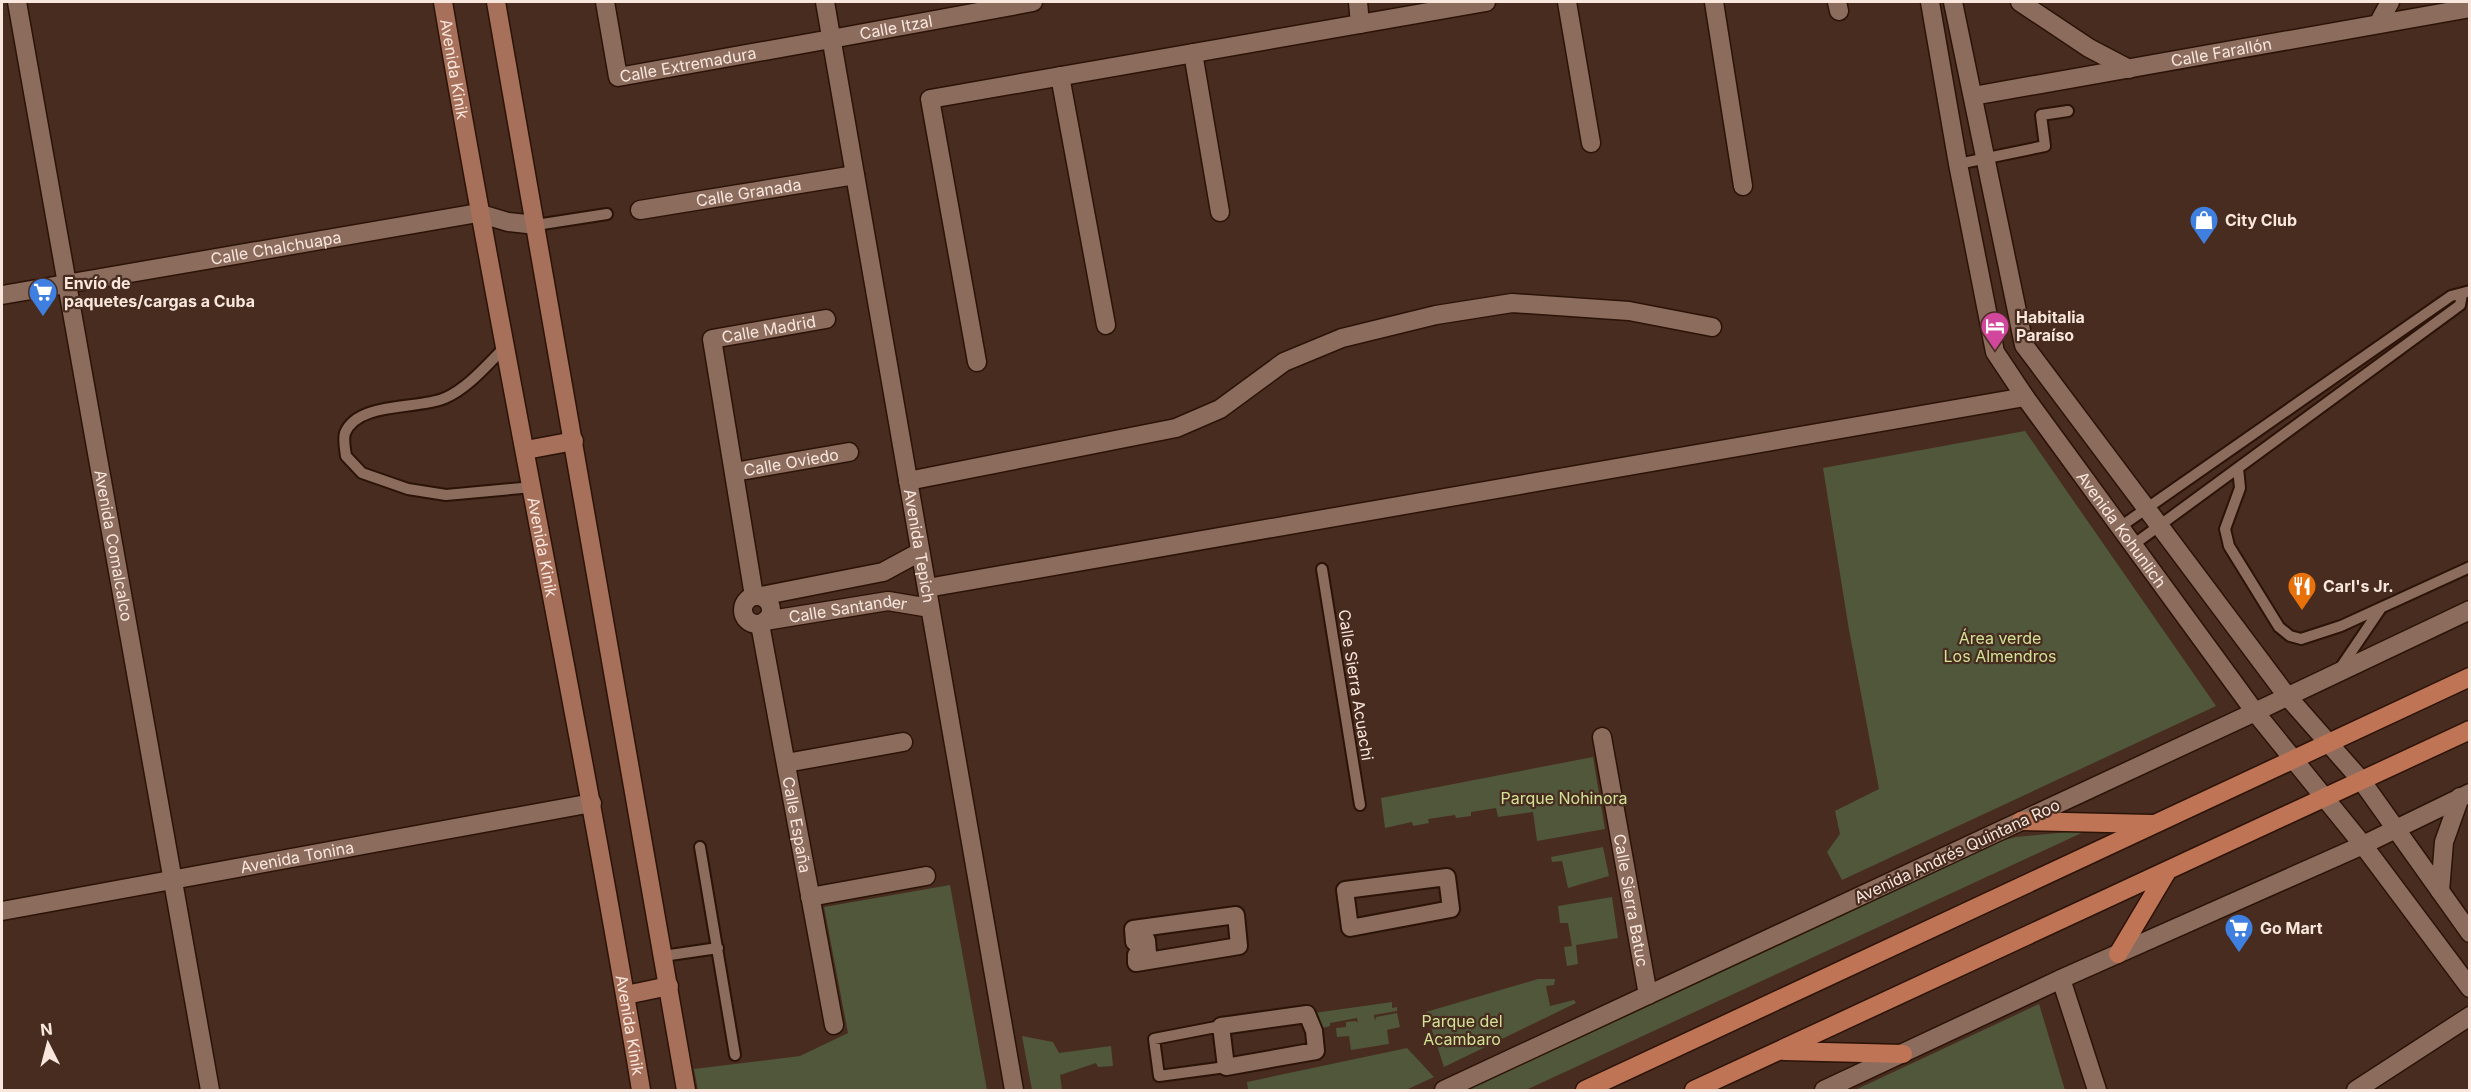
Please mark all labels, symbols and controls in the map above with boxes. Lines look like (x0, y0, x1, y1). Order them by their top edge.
street label: Calle Itzal (858, 11, 934, 44)
street label: Avenida Kinik (436, 17, 473, 121)
street label: Calle Farallón (2169, 33, 2273, 71)
street label: Calle Extremadura (618, 43, 758, 87)
street label: Calle Granada (694, 174, 803, 211)
shop icon: City Club (2188, 204, 2220, 246)
place label: City Club (2225, 210, 2297, 230)
street label: Calle Chalchuapa (209, 227, 343, 269)
place label: Envío de paquetes/cargas a Cuba (64, 273, 255, 311)
supermarket icon: Envío de paquetes/cargas a Cuba (27, 276, 59, 318)
place label: Habitalia Paraíso (2016, 307, 2085, 345)
hotel icon: Habitalia Paraíso (1979, 310, 2011, 352)
street label: Calle Madrid (720, 311, 817, 347)
street label: Calle Oviedo (742, 444, 840, 480)
street label: Avenida Kohunlich (2073, 467, 2171, 591)
street label: Avenida Comalcalco (90, 468, 137, 623)
street label: Avenida Tepich (900, 487, 939, 604)
street label: Avenida Kinik (523, 495, 562, 599)
restaurant icon: Carl's Jr. (2286, 570, 2318, 612)
place label: Carl's Jr. (2323, 576, 2393, 596)
street label: Calle Santander (787, 590, 909, 627)
street label: Calle Sierra Acuachi (1334, 608, 1378, 762)
park label: Área verde Los Almendros (1944, 628, 2056, 666)
street label: Calle España (778, 775, 816, 874)
park label: Parque Nohinora (1500, 788, 1628, 808)
street label: Avenida Andrés Quintana Roo (1851, 795, 2063, 907)
street label: Calle Sierra Batuc (1609, 832, 1653, 969)
street label: Avenida Tonina (239, 837, 355, 877)
supermarket icon: Go Mart (2223, 912, 2255, 954)
place label: Go Mart (2260, 918, 2323, 938)
street label: Avenida Kinik (612, 973, 648, 1077)
park label: Parque del Acambaro (1421, 1011, 1503, 1049)
north arrow (18, 1014, 78, 1074)
text: N (39, 1018, 54, 1040)

